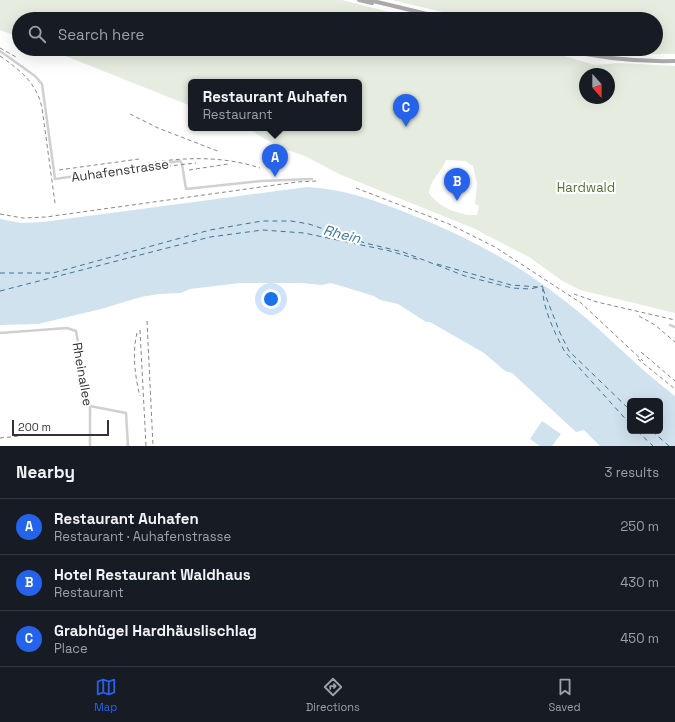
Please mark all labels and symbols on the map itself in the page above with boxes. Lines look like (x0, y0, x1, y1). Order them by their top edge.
north arrow (579, 68, 615, 104)
pin: C (393, 94, 419, 127)
pin: A (262, 144, 288, 177)
street label: Auhafenstrasse (70, 155, 170, 186)
pin: B (444, 168, 470, 201)
park label: Hardwald (557, 179, 615, 196)
water label: Rhein (322, 221, 363, 247)
your location (261, 289, 281, 309)
street label: Rheinallee (69, 341, 96, 407)
scale bar (12, 418, 109, 437)

